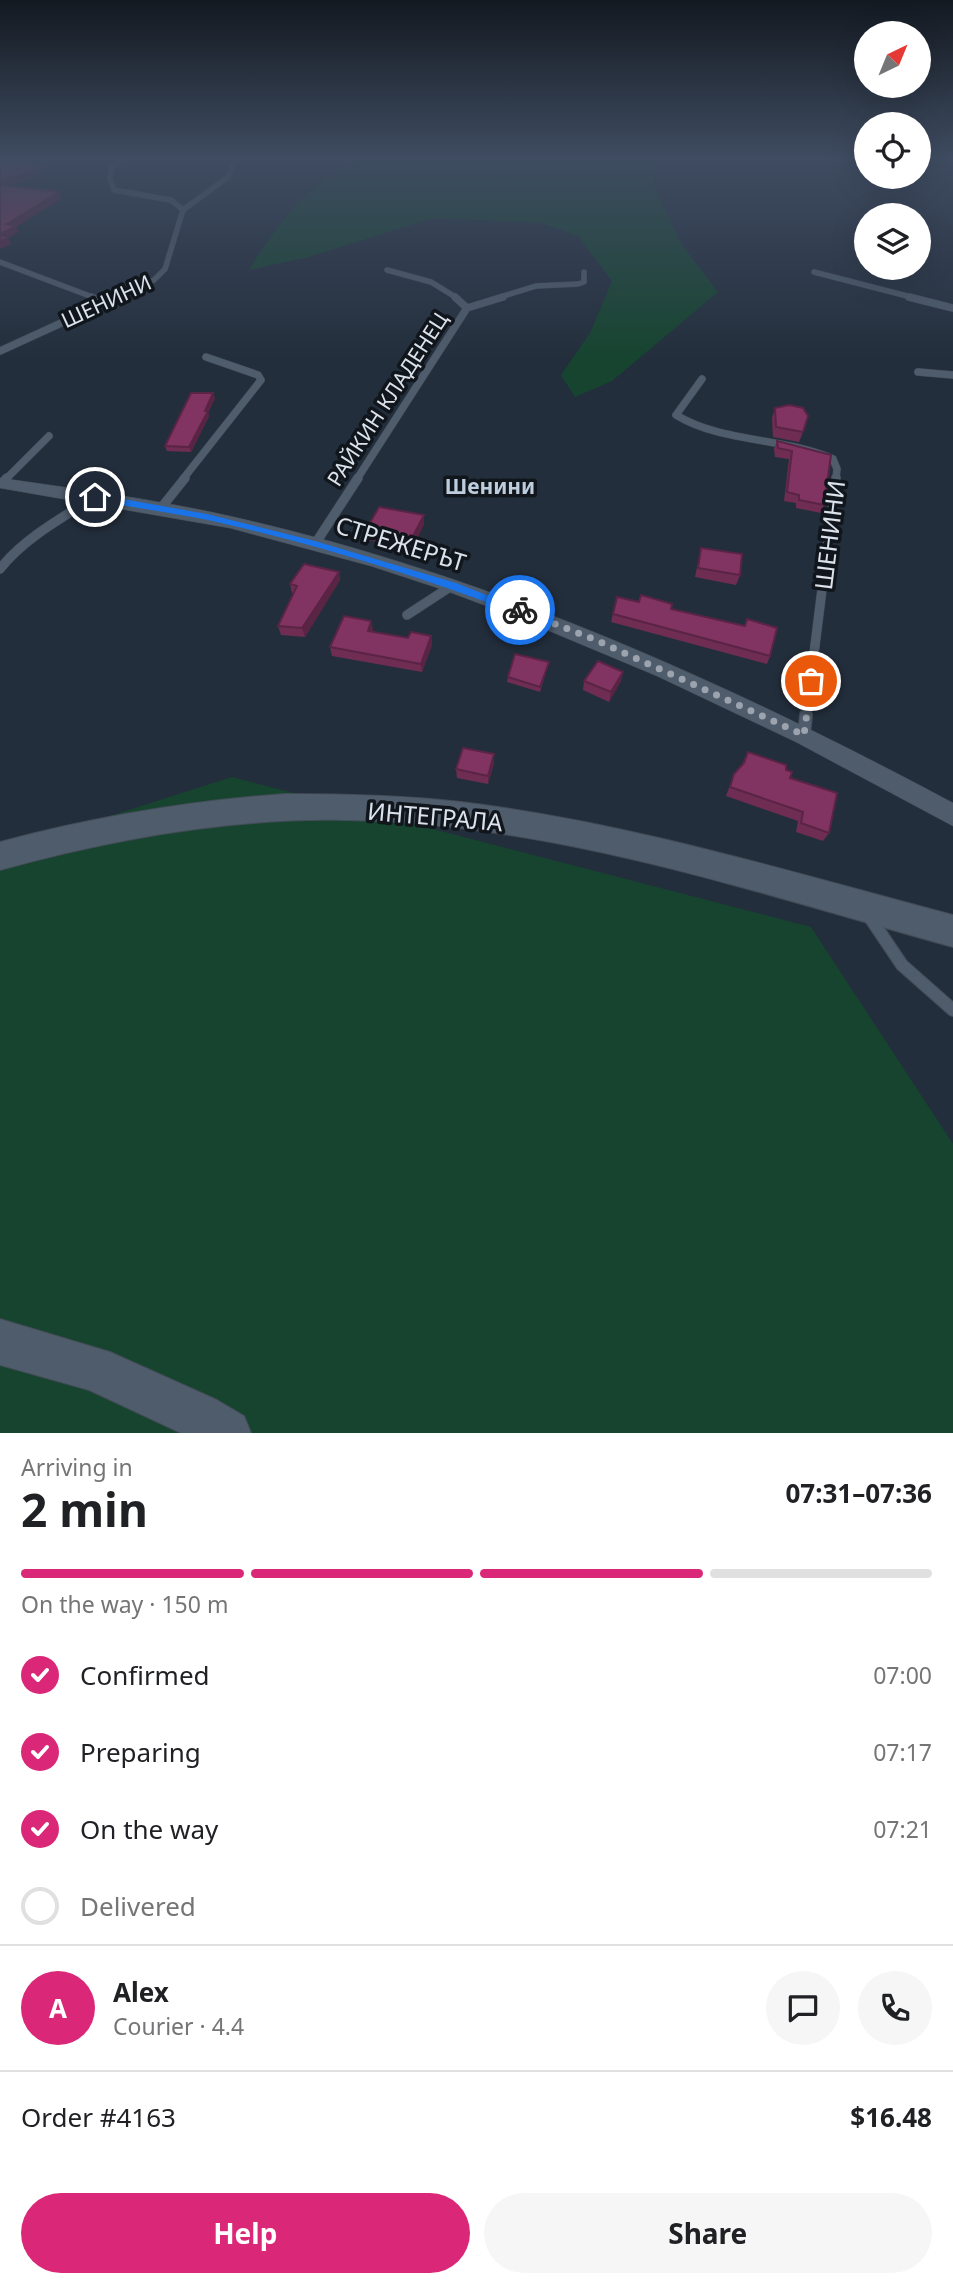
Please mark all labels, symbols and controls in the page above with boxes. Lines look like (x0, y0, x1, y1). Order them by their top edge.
north arrow (854, 21, 931, 98)
map controls (854, 21, 931, 280)
button: locate (854, 112, 931, 189)
button: layers (854, 203, 931, 280)
street label: ШЕНИНИ (56, 268, 156, 334)
street label: РАЙКИН КЛАДЕНЕЦ (320, 306, 454, 491)
pin (65, 467, 125, 527)
district label: Шенини (445, 472, 535, 500)
icon: home (76, 478, 114, 516)
street label: ШЕНИНИ (806, 478, 852, 592)
street label: СТРЕЖЕРЪТ (332, 508, 471, 579)
courier (485, 575, 555, 645)
icon: bike (501, 591, 539, 629)
pin (781, 651, 841, 711)
icon: bag (792, 662, 830, 700)
street label: ИНТЕГРАЛА (366, 794, 505, 838)
text: Arriving in (21, 1451, 133, 1483)
text: 07:31–07:36 (785, 1475, 932, 1511)
text: 2 min (21, 1478, 148, 1540)
text: On the way · 150 m (21, 1588, 228, 1620)
icon: check (21, 1656, 59, 1694)
text: Confirmed (80, 1657, 210, 1693)
text: 07:00 (873, 1659, 932, 1691)
icon: check (21, 1733, 59, 1771)
text: Preparing (80, 1734, 201, 1770)
text: 07:17 (873, 1736, 932, 1768)
icon: check (21, 1810, 59, 1848)
text: On the way (80, 1811, 218, 1847)
text: 07:21 (873, 1813, 932, 1845)
text: Delivered (80, 1888, 196, 1924)
button: chat (766, 1971, 840, 2045)
button: phone (858, 1971, 932, 2045)
text: Alex (113, 1974, 169, 2010)
text: A (49, 1990, 67, 2026)
text: Courier · 4.4 (113, 2010, 244, 2042)
text: Order #4163 (21, 2099, 176, 2135)
text: $16.48 (850, 2099, 932, 2135)
button: Help (21, 2193, 470, 2273)
button: Share (484, 2193, 932, 2273)

